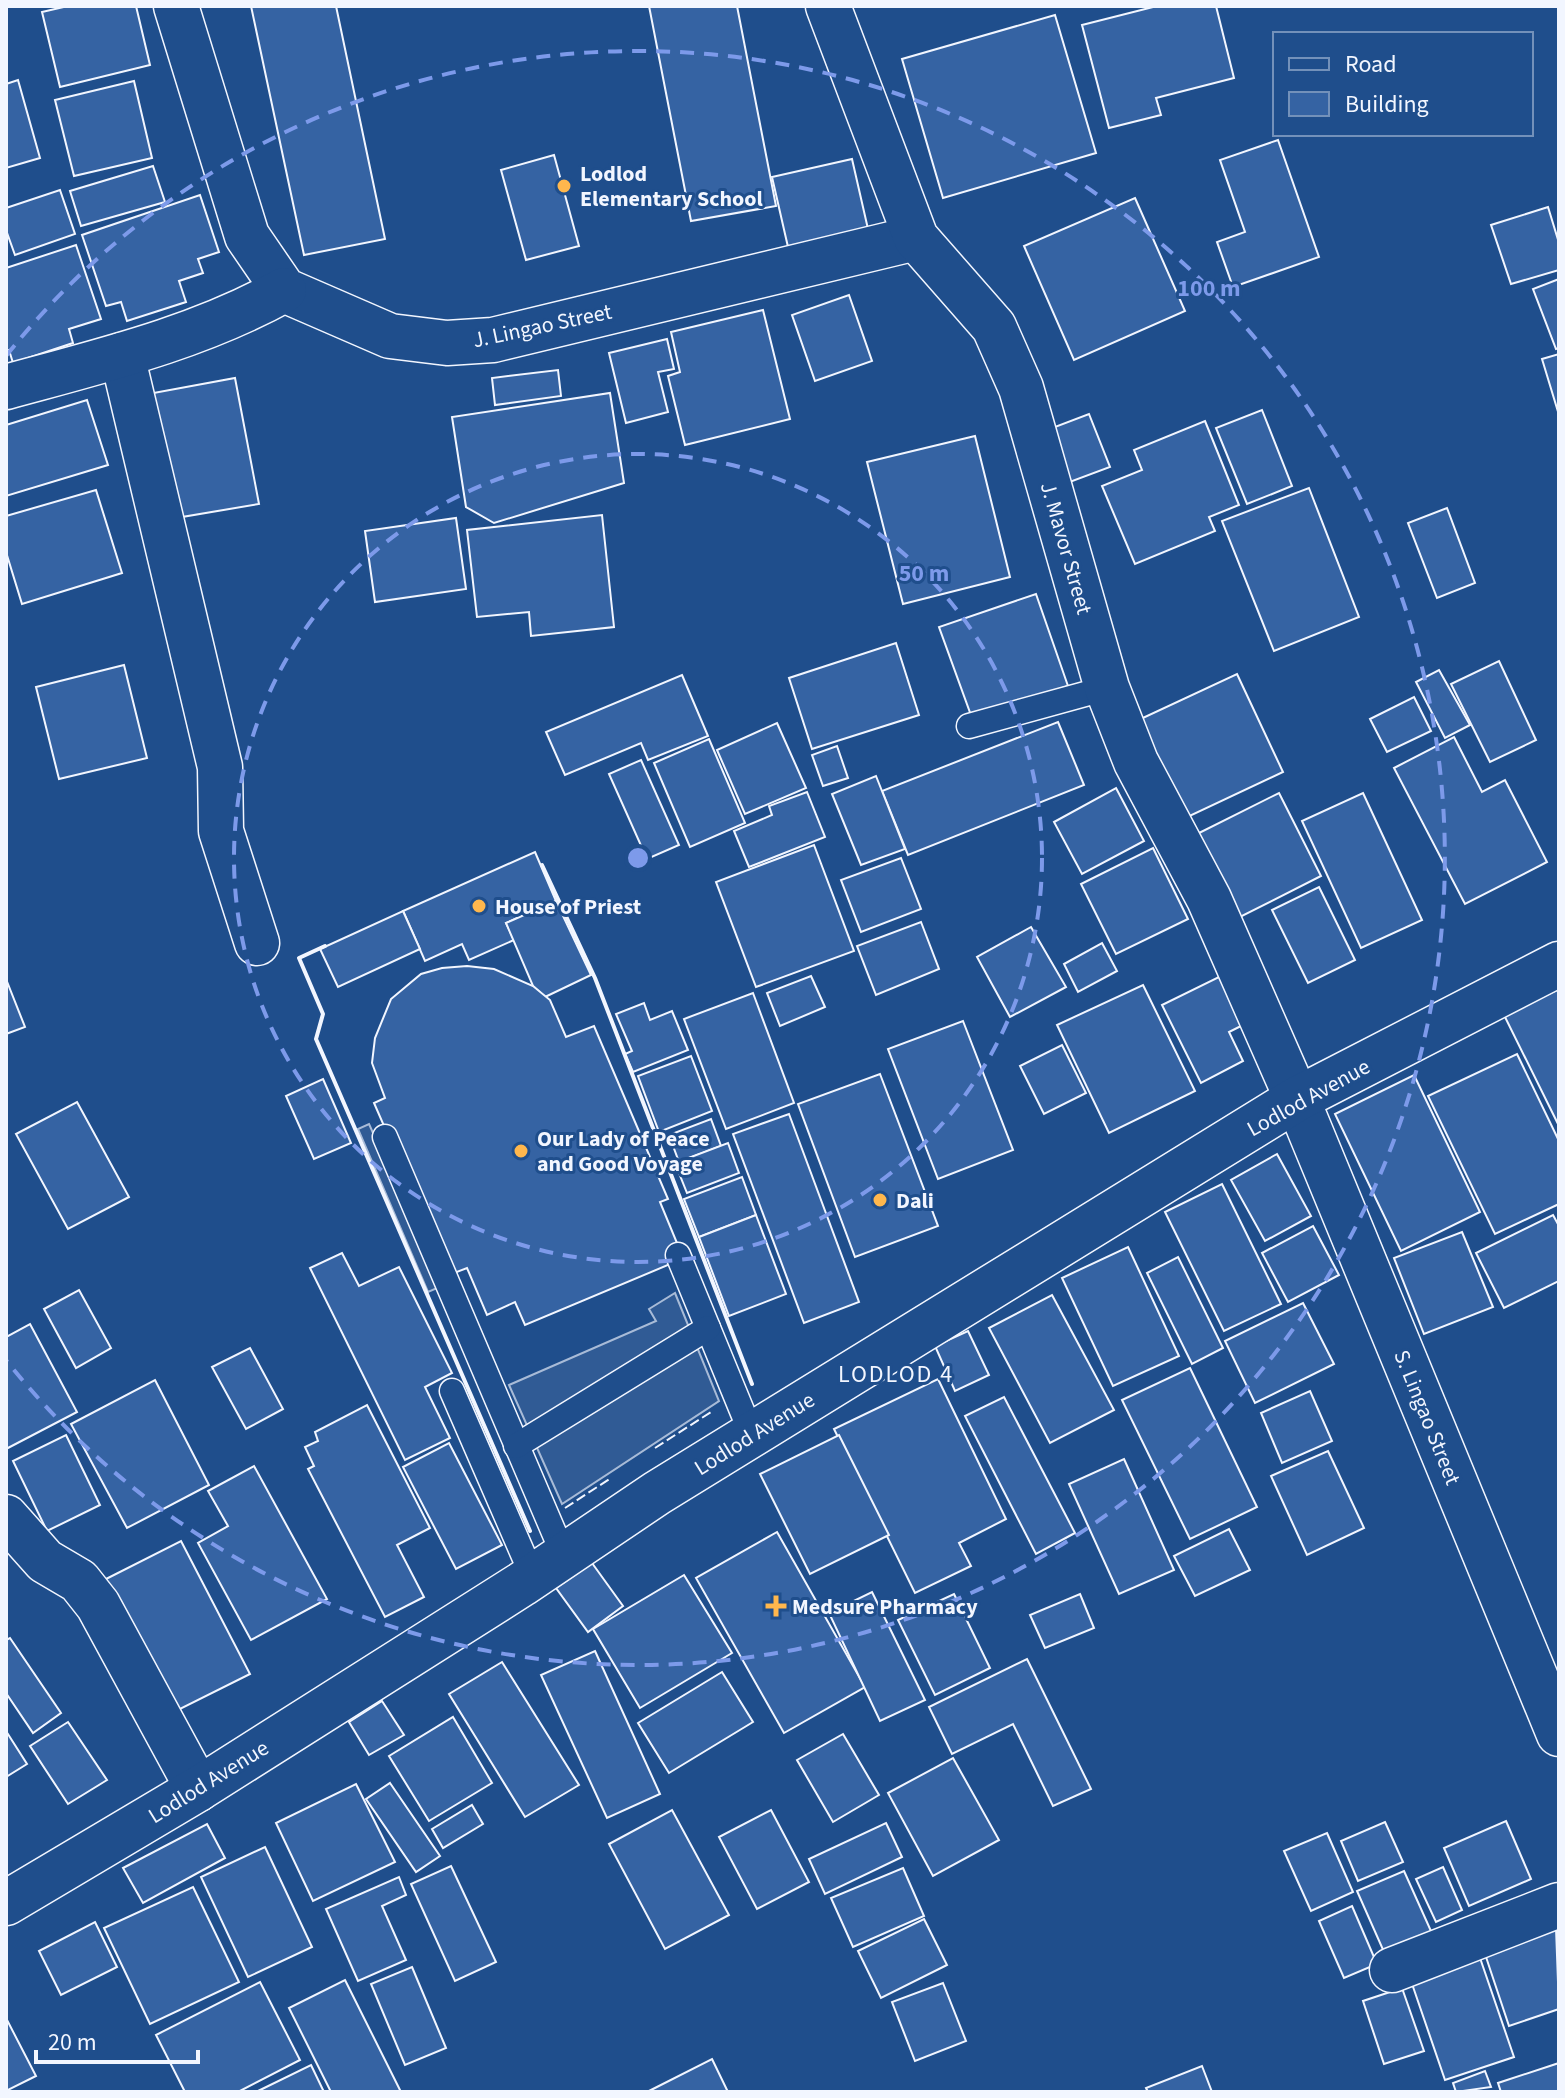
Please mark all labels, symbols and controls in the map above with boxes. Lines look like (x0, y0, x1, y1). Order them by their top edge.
legend (1273, 32, 1533, 136)
text: Road (1345, 47, 1397, 82)
text: Building (1345, 87, 1429, 122)
place label: Lodlod Elementary School (580, 158, 763, 215)
marker: Lodlod Elementary School (555, 177, 573, 195)
text: 100 m (1177, 271, 1241, 306)
street label: J. Lingao Street (470, 296, 615, 356)
street label: J. Mavor Street (1032, 478, 1100, 619)
text: 50 m (899, 556, 949, 591)
centre of rings (624, 844, 652, 872)
place label: House of Priest (495, 891, 642, 923)
marker: House of Priest (470, 897, 488, 915)
street label: Lodlod Avenue (1241, 1051, 1376, 1145)
place label: Our Lady of Peace and Good Voyage (537, 1123, 710, 1180)
marker: Our Lady of Peace and Good Voyage (512, 1142, 530, 1160)
place label: Dali (896, 1185, 934, 1217)
marker: Dali (871, 1191, 889, 1209)
street label: S. Lingao Street (1385, 1345, 1469, 1490)
district label: LODLOD 4 (838, 1357, 954, 1392)
street label: Lodlod Avenue (688, 1384, 821, 1484)
place label: Medsure Pharmacy (792, 1591, 978, 1623)
marker: Medsure Pharmacy (767, 1597, 785, 1615)
street label: Lodlod Avenue (142, 1732, 275, 1832)
scale bar (36, 2014, 198, 2064)
text: 20 m (48, 2025, 97, 2060)

